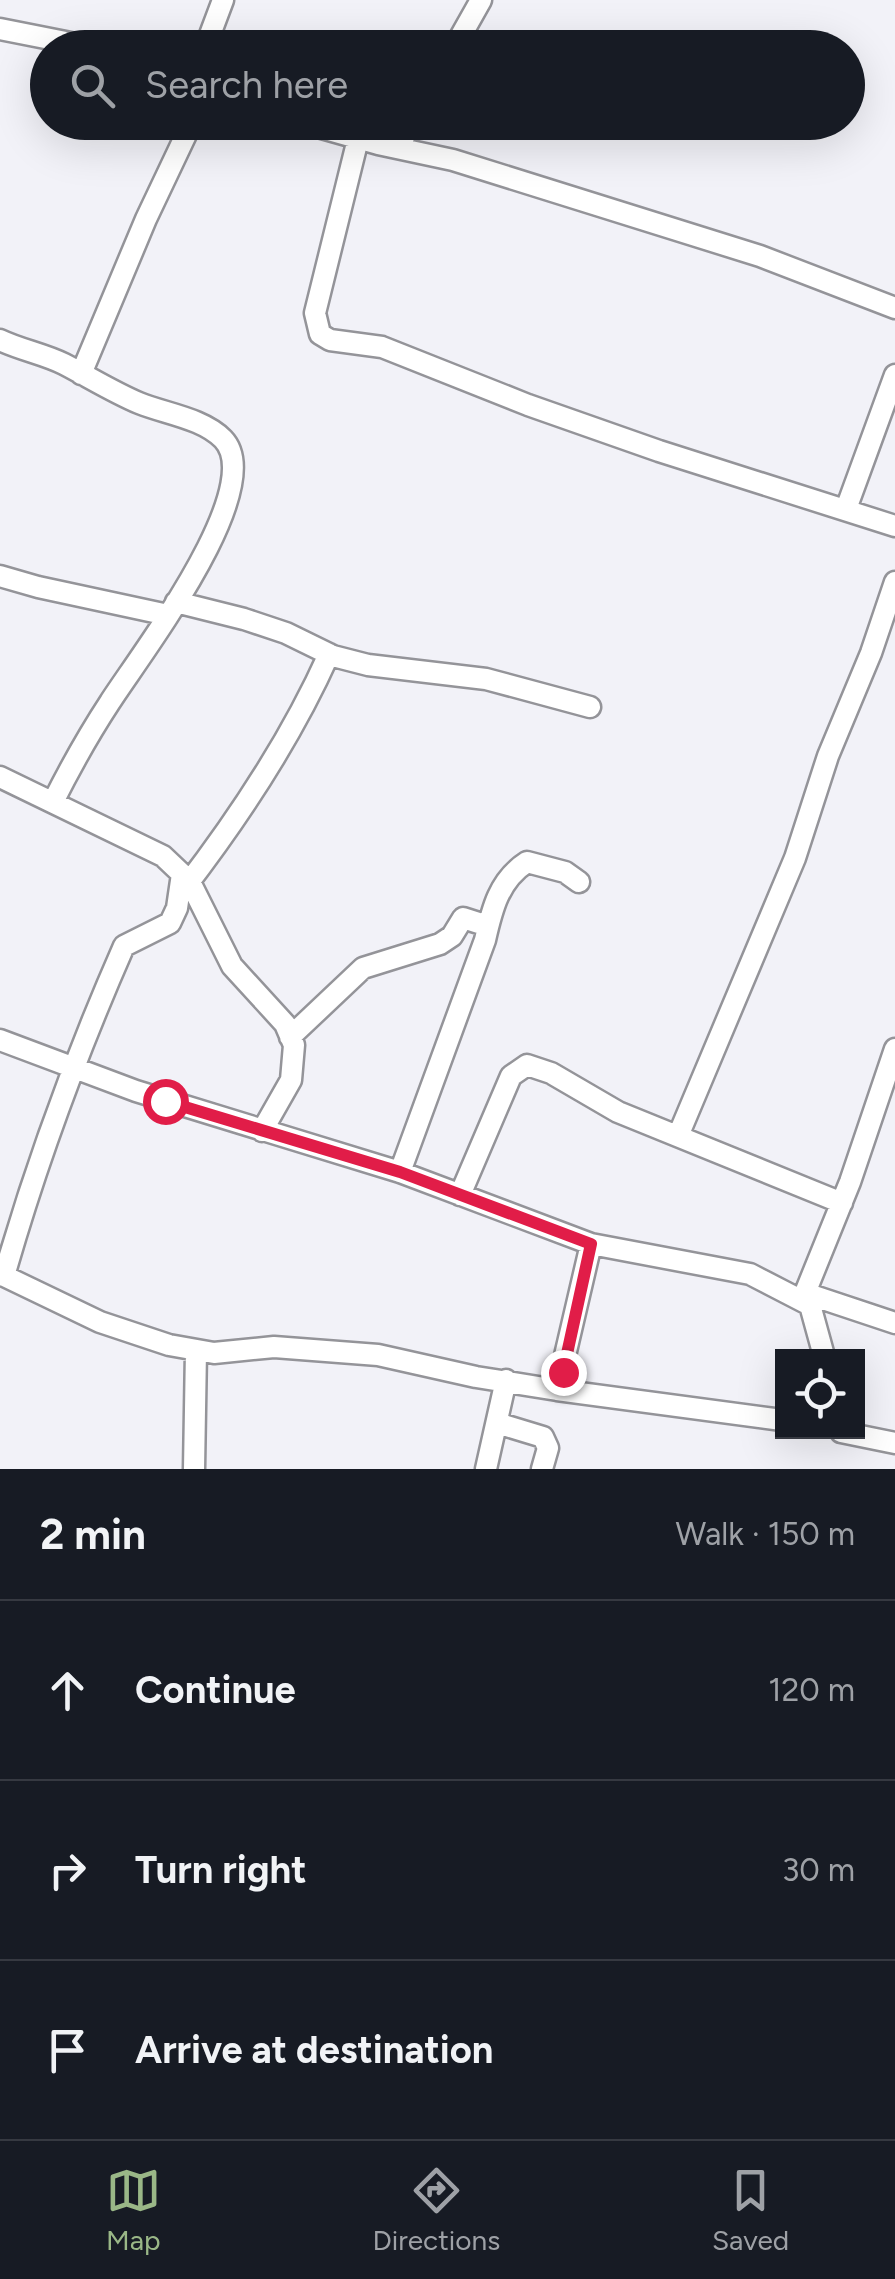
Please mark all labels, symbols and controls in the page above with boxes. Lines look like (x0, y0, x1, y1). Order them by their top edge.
search box (30, 30, 865, 140)
icon: search (65, 58, 120, 113)
text: Search here (145, 62, 348, 108)
route start (143, 1079, 189, 1125)
map controls (775, 1349, 865, 1439)
button: locate (775, 1349, 865, 1439)
route end (541, 1350, 587, 1396)
text: 2 min (40, 1509, 146, 1560)
text: Walk · 150 m (676, 1515, 855, 1553)
icon: ahead (40, 1663, 95, 1718)
text: Continue (135, 1667, 296, 1713)
text: 120 m (768, 1671, 855, 1709)
icon: right (40, 1843, 95, 1898)
text: Turn right (135, 1847, 307, 1893)
text: 30 m (782, 1851, 855, 1889)
icon: arrive (40, 2023, 95, 2078)
text: Arrive at destination (135, 2027, 493, 2073)
tab: Map (106, 2163, 161, 2257)
tab: Directions (373, 2163, 500, 2257)
tab: Saved (712, 2163, 789, 2257)

